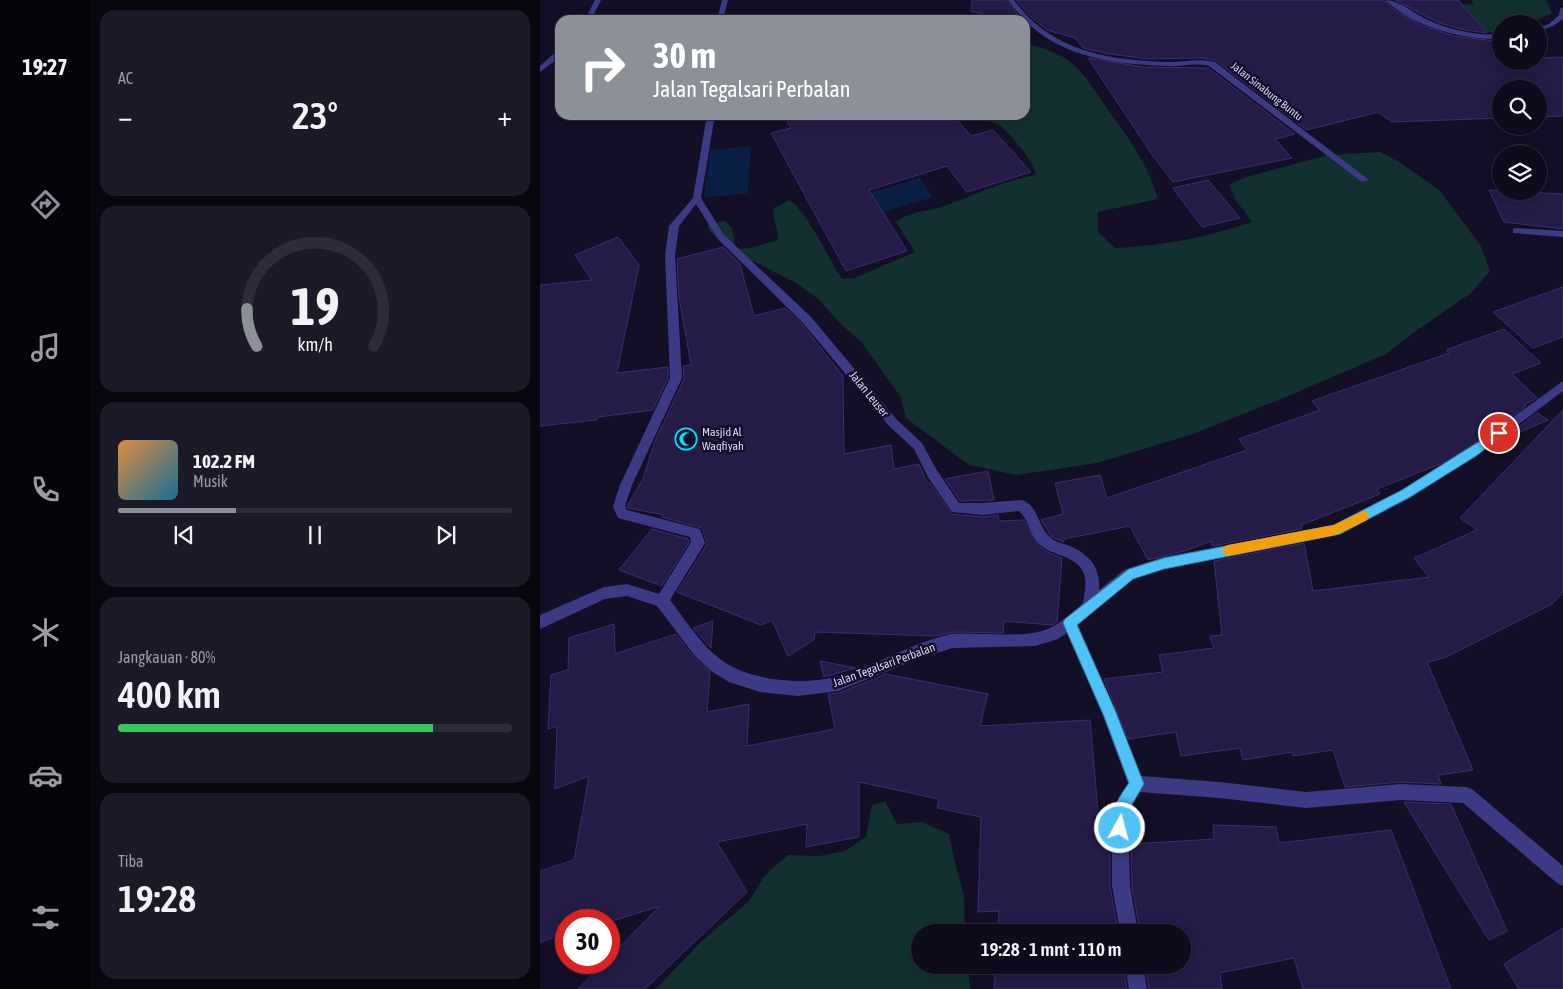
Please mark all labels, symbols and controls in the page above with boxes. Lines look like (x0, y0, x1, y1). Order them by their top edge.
map controls (1492, 15, 1547, 200)
button: sound (1492, 15, 1547, 70)
icon: right (570, 35, 635, 100)
text: 30 m (653, 35, 716, 75)
text: 19:27 (22, 54, 68, 80)
street label: Jalan Sinabung Buntu (1229, 59, 1305, 123)
text: AC (118, 69, 133, 87)
text: Jalan Tegalsari Perbalan (653, 76, 850, 102)
button: search (1492, 80, 1547, 135)
text: 23° (292, 94, 338, 137)
text: − (118, 100, 133, 132)
text: + (497, 100, 512, 132)
button: layers (1492, 145, 1547, 200)
icon: directions (28, 187, 63, 222)
text: 19 (291, 276, 339, 336)
icon: music (28, 330, 63, 365)
text: km/h (297, 334, 333, 355)
street label: Jalan Leuser (846, 368, 892, 420)
pin (1478, 412, 1520, 454)
icon: arrive (1485, 419, 1513, 447)
place label: Masjid Al Waqfiyah (702, 425, 744, 453)
mosque icon: Masjid Al Waqfiyah (674, 427, 698, 451)
text: 102.2 FM (193, 450, 255, 472)
icon: phone (28, 472, 63, 507)
text: Musik (193, 472, 228, 490)
icon: previous (170, 521, 198, 549)
icon: pause (301, 521, 329, 549)
icon: next (432, 521, 460, 549)
icon: climate (28, 615, 63, 650)
street label: Jalan Tegalsari Perbalan (831, 640, 937, 690)
text: Jangkauan · 80% (118, 648, 215, 666)
text: 400 km (118, 673, 221, 716)
icon: car (28, 758, 63, 793)
position arrow (1093, 801, 1145, 853)
text: Tiba (118, 852, 143, 870)
text: 19:28 (118, 877, 196, 920)
icon: filters (28, 900, 63, 935)
speed limit sign: 30 (555, 909, 620, 974)
text: 19:28 · 1 mnt · 110 m (981, 938, 1121, 960)

